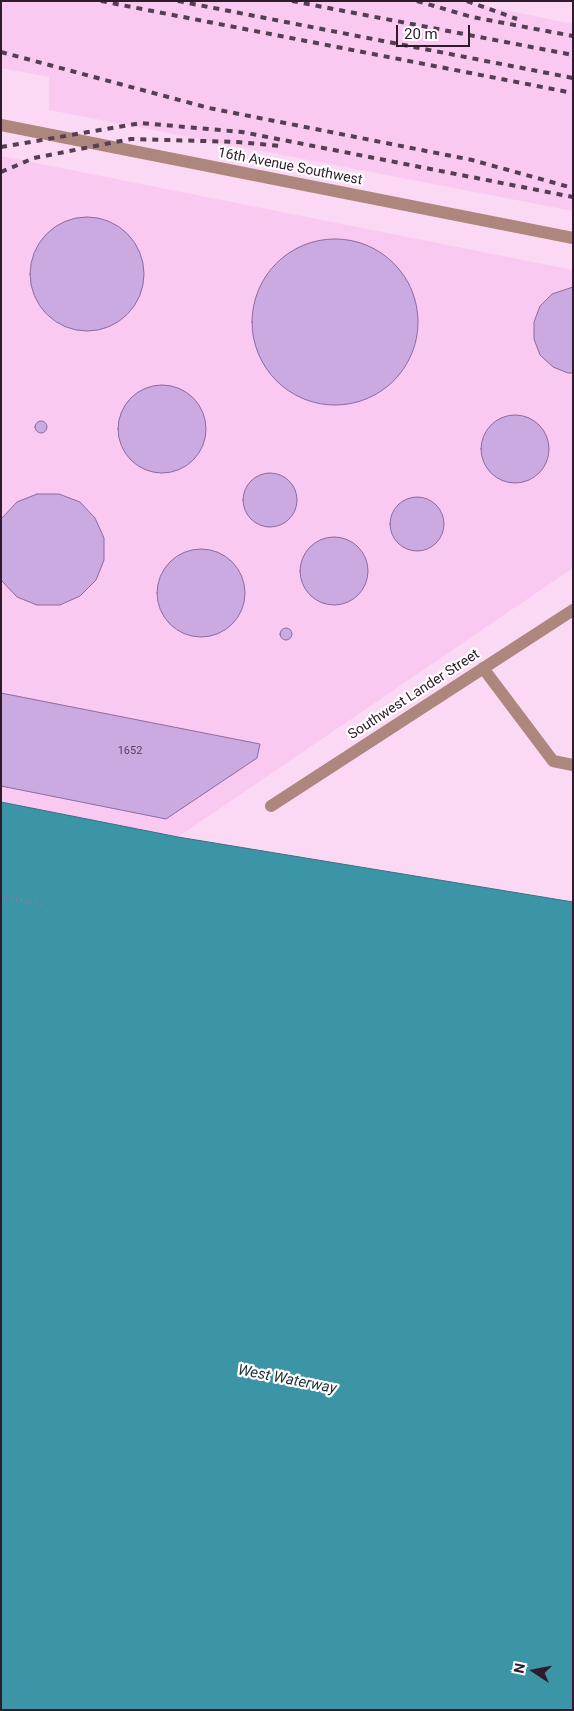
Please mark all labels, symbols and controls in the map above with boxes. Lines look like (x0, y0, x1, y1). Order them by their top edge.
scale bar (399, 15, 473, 47)
text: 20 m (404, 25, 438, 43)
street label: 16th Avenue Southwest (216, 145, 364, 189)
street label: Southwest Lander Street (345, 646, 483, 744)
house number: 1652 (118, 744, 142, 758)
water label: West Waterway (236, 1362, 338, 1398)
north arrow (509, 1646, 559, 1696)
text: N (510, 1662, 528, 1675)

